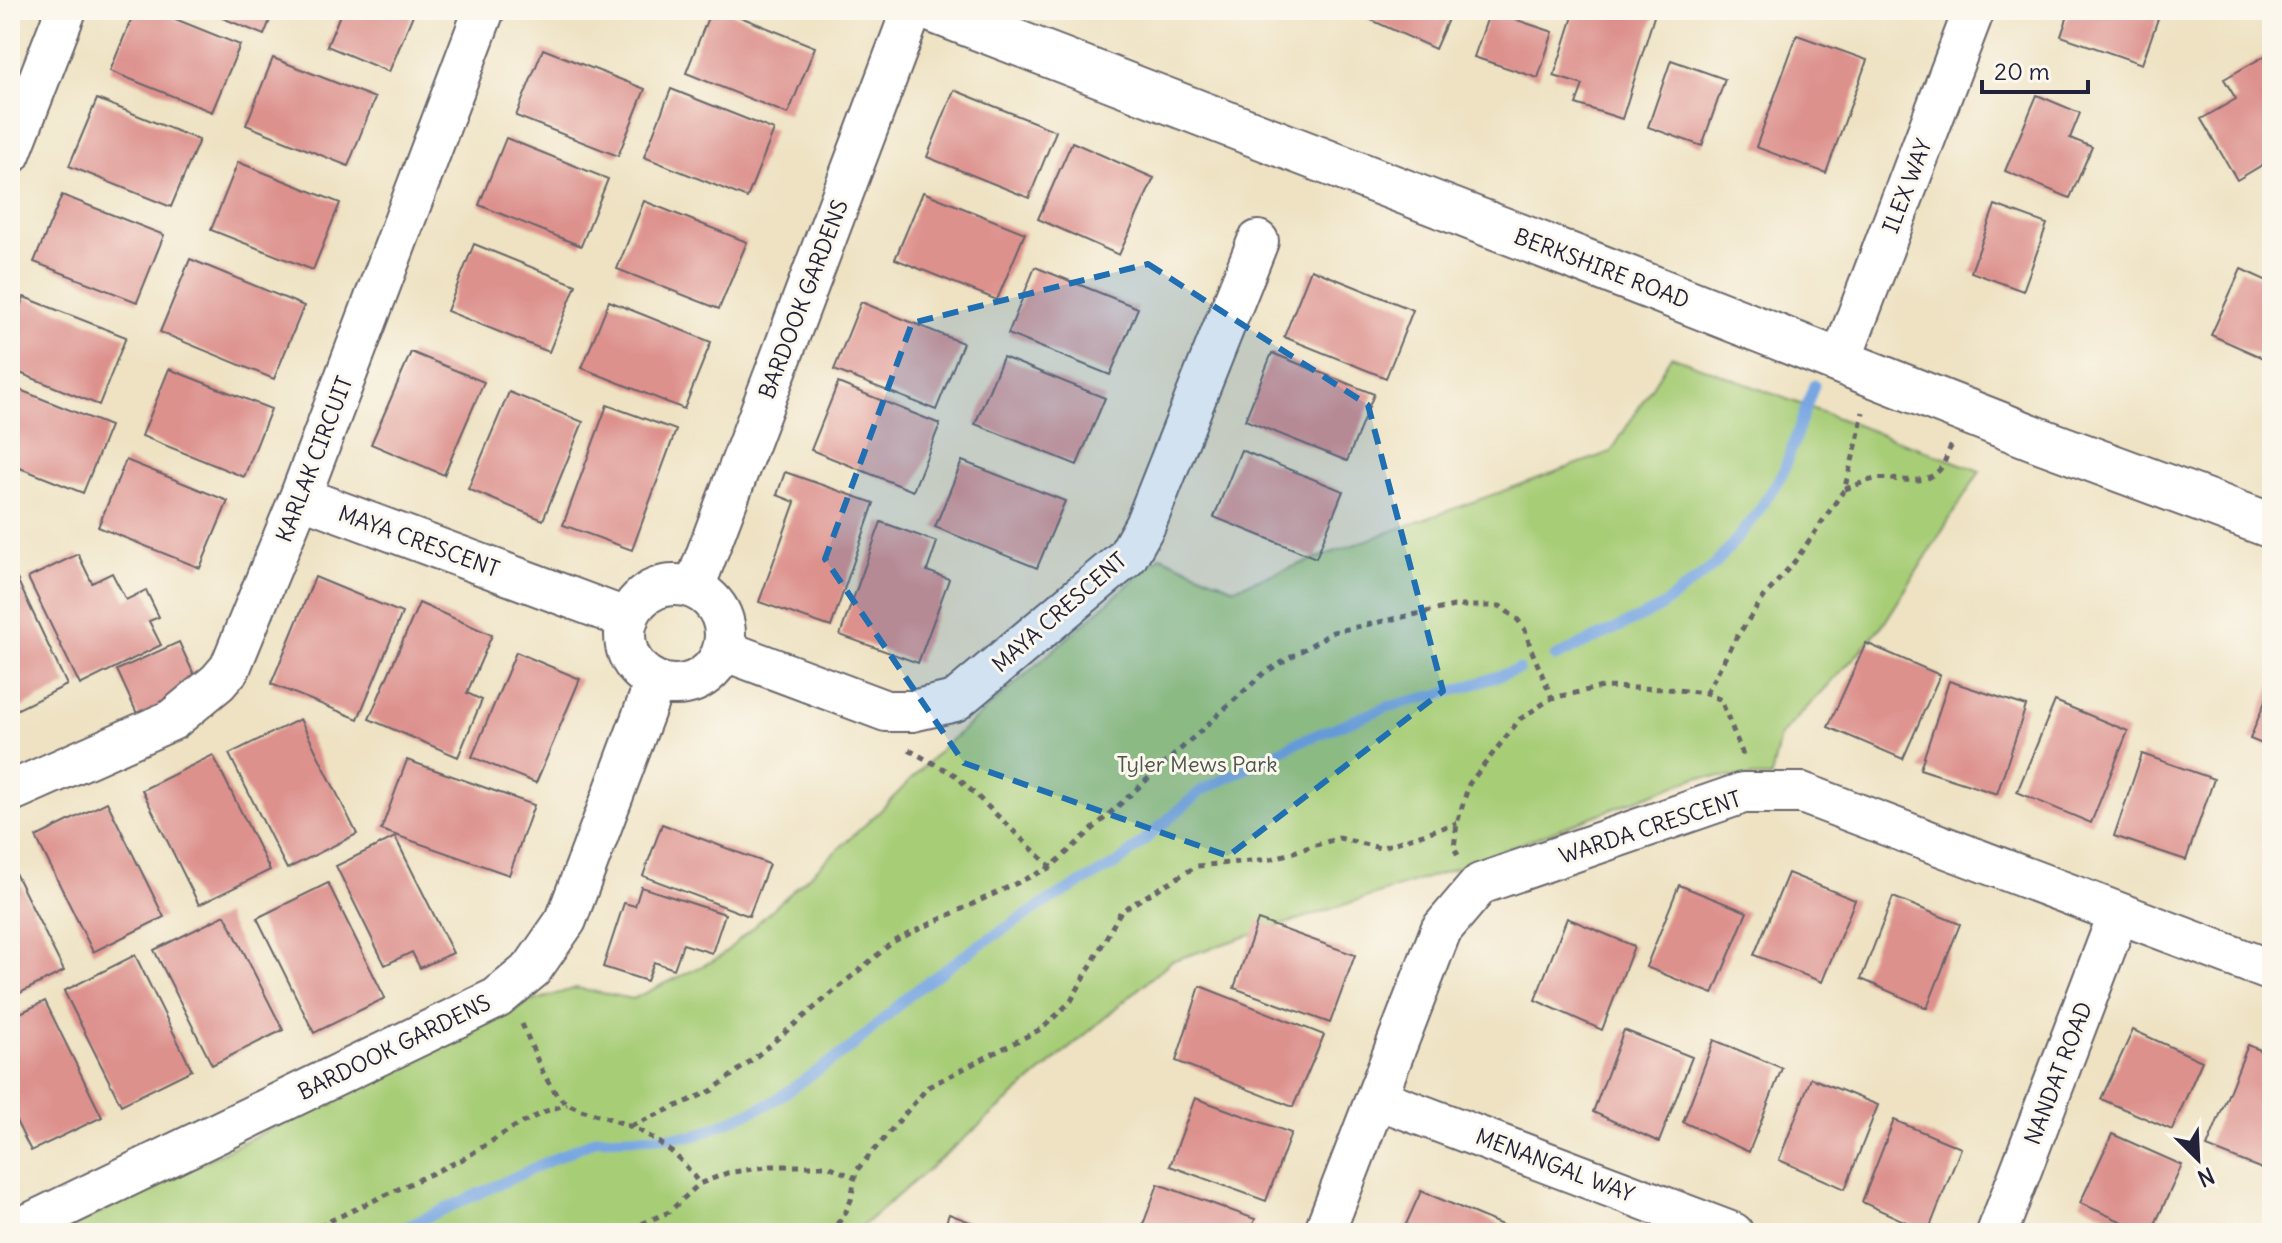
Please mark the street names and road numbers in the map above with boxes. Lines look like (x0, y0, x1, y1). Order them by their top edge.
street label: ILEX WAY (1876, 135, 1938, 237)
street label: BARDOOK GARDENS (752, 195, 854, 403)
street label: BERKSHIRE ROAD (1510, 222, 1694, 314)
street label: KARLAK CIRCUIT (270, 372, 358, 546)
street label: MAYA CRESCENT (335, 499, 503, 583)
street label: MAYA CRESCENT (986, 546, 1132, 678)
street label: WARDA CRESCENT (1555, 784, 1745, 870)
street label: BARDOOK GARDENS (293, 988, 495, 1106)
street label: NANDAT ROAD (2018, 998, 2098, 1148)
street label: MENANGAL WAY (1472, 1122, 1638, 1208)

